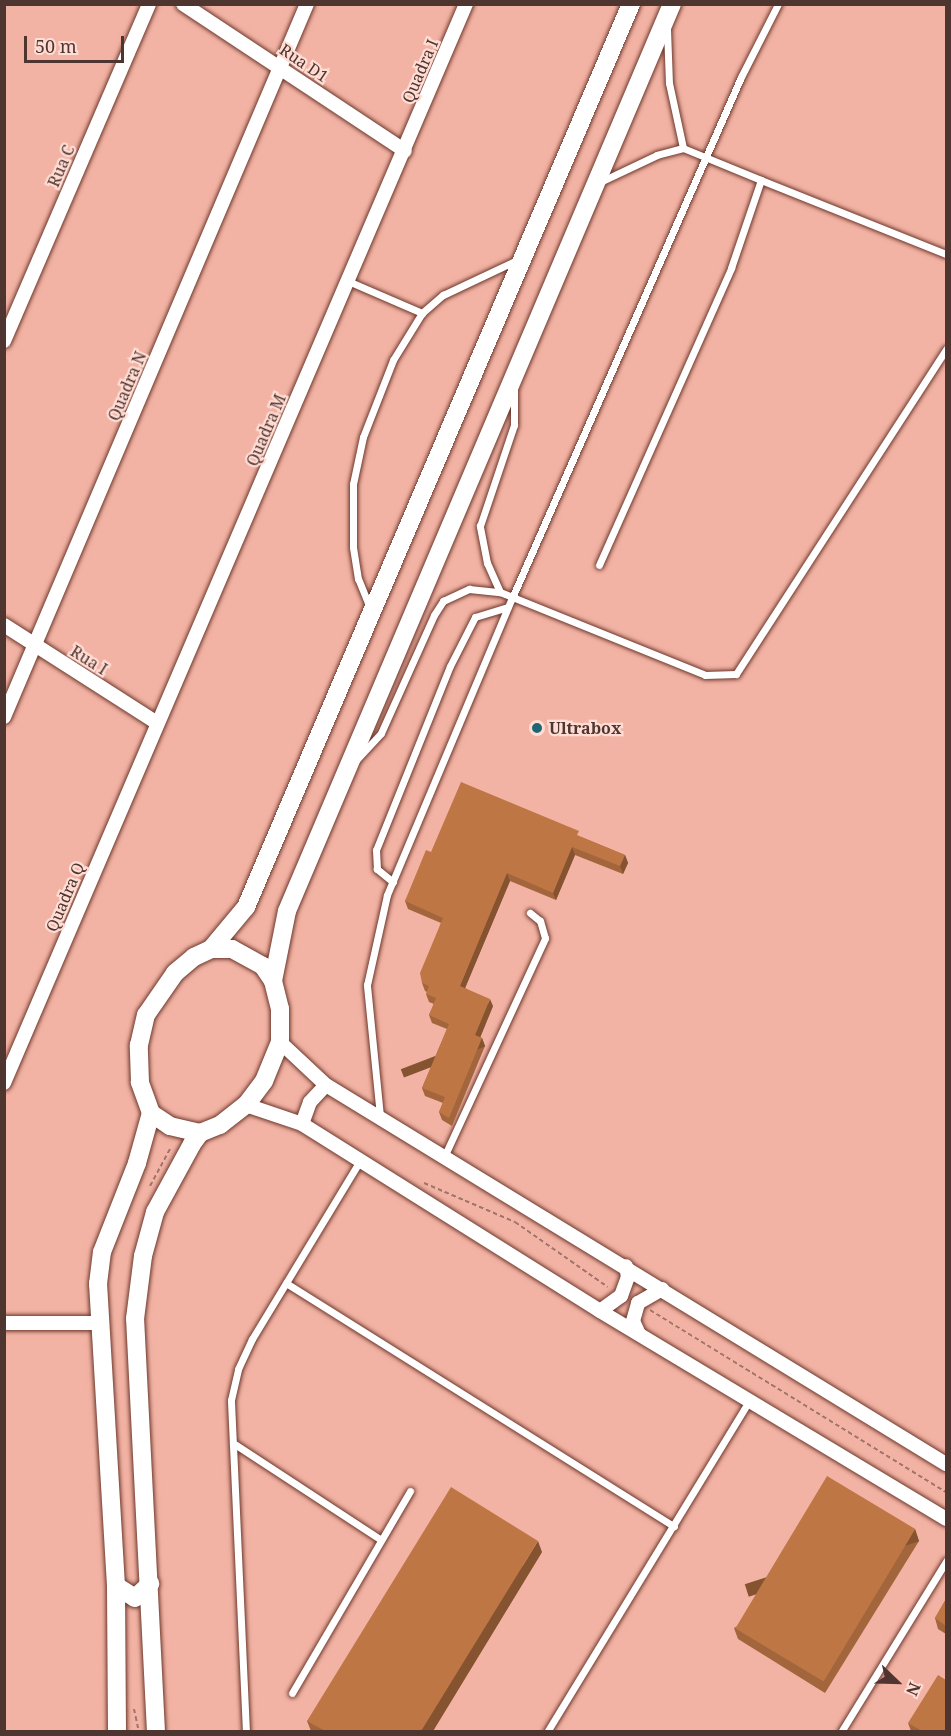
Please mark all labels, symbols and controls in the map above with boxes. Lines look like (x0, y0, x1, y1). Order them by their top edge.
scale bar (27, 24, 128, 62)
text: 50 m (35, 34, 77, 58)
street label: Quadra I (398, 36, 442, 106)
street label: Rua D1 (276, 40, 332, 86)
street label: Rua C (44, 142, 78, 190)
street label: Quadra N (104, 348, 150, 424)
street label: Quadra M (242, 391, 290, 469)
street label: Rua I (67, 641, 111, 679)
place label: Ultrabox (549, 718, 621, 738)
marker: Ultrabox (530, 721, 544, 735)
street label: Quadra Q (42, 860, 88, 934)
north arrow (867, 1652, 927, 1712)
text: N (901, 1679, 926, 1699)

